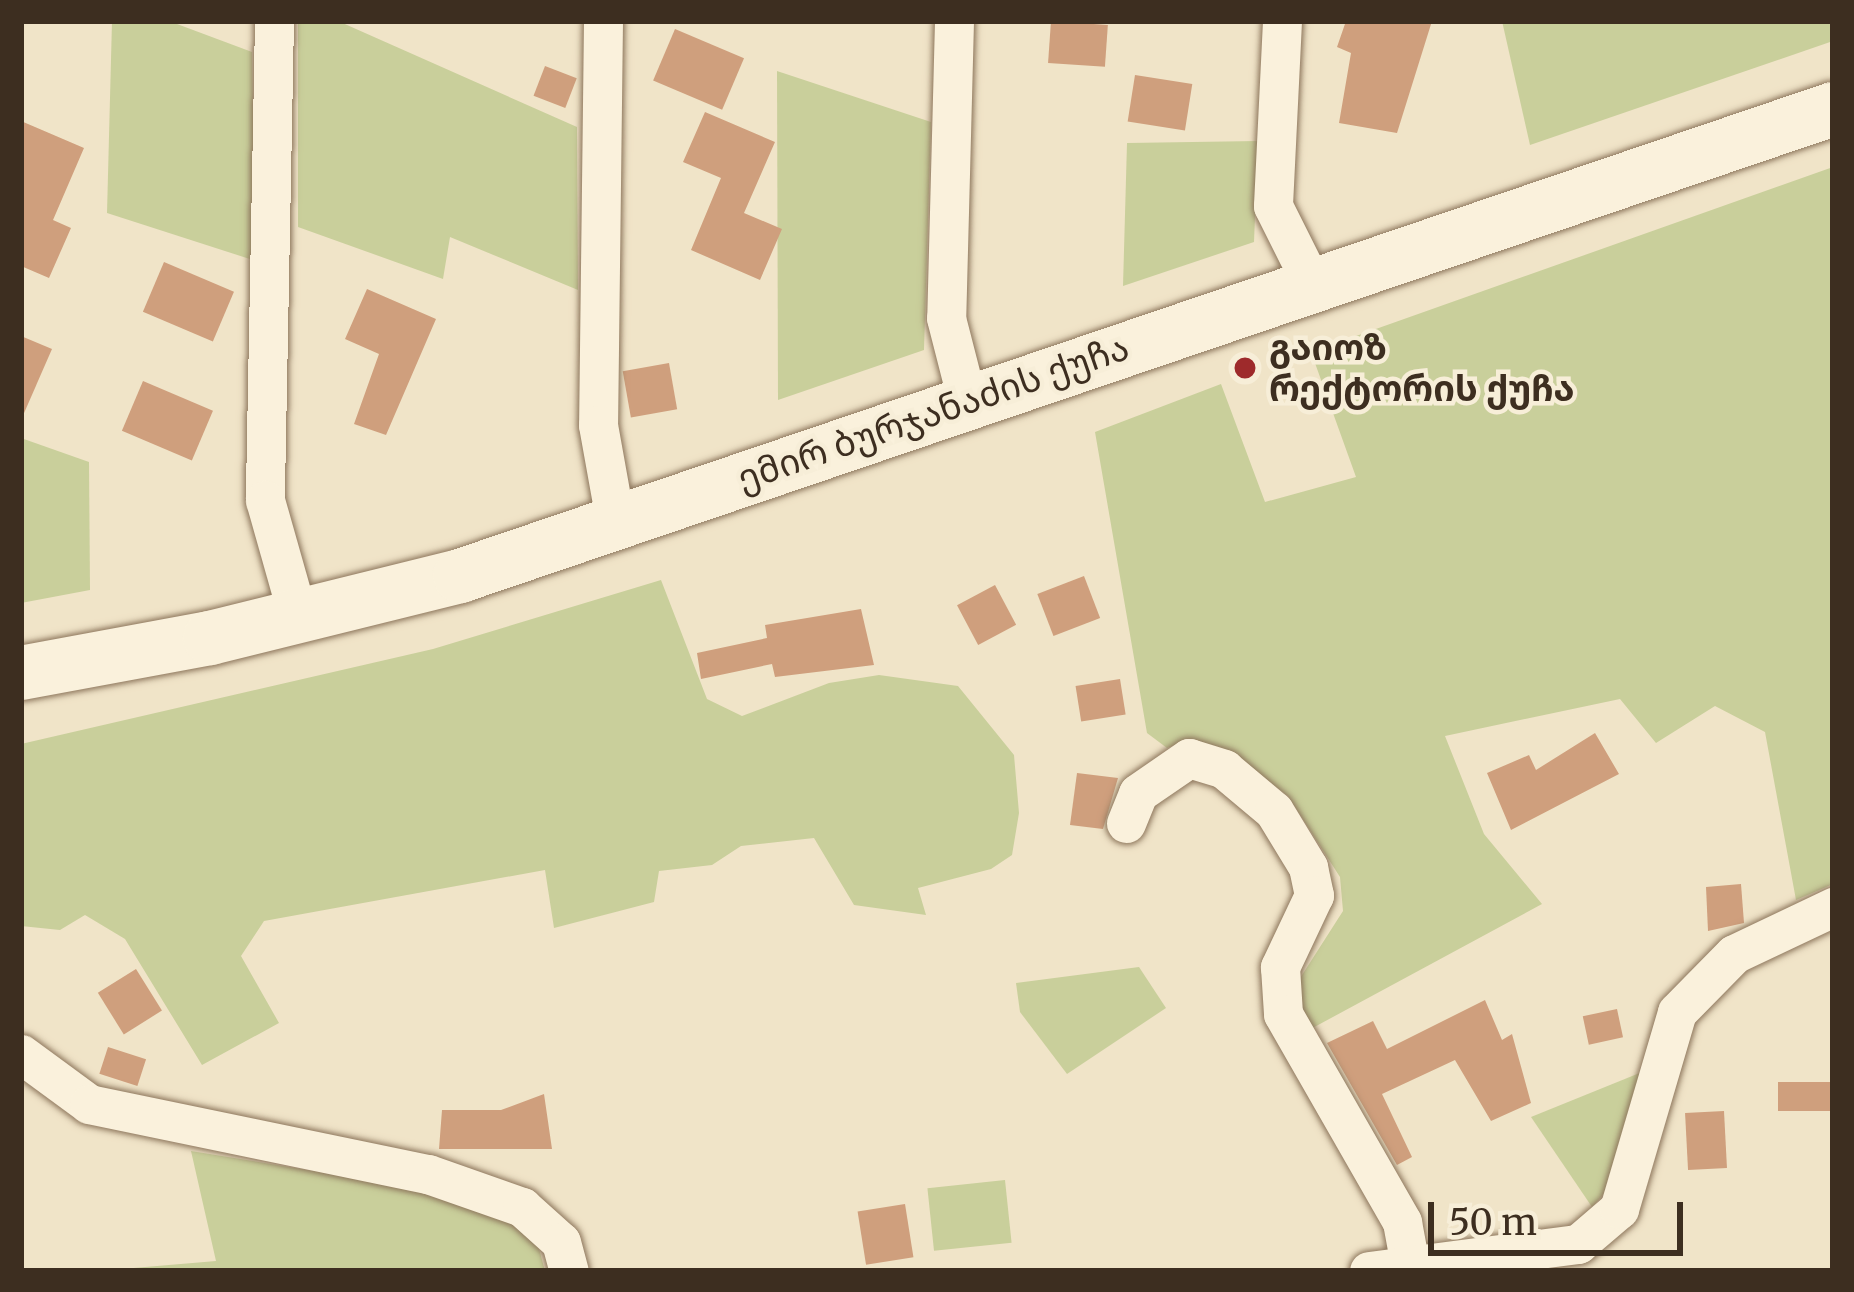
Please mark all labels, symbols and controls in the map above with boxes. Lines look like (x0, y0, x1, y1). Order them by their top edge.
place label: გაიოზ რექტორის ქუჩა (1269, 325, 1575, 410)
street label: ემირ ბურჯანაძის ქუჩა (732, 326, 1134, 500)
marker: გაიოზ რექტორის ქუჩა (1232, 355, 1258, 381)
scale bar (1434, 1178, 1689, 1252)
text: 50 m (1449, 1200, 1537, 1245)

